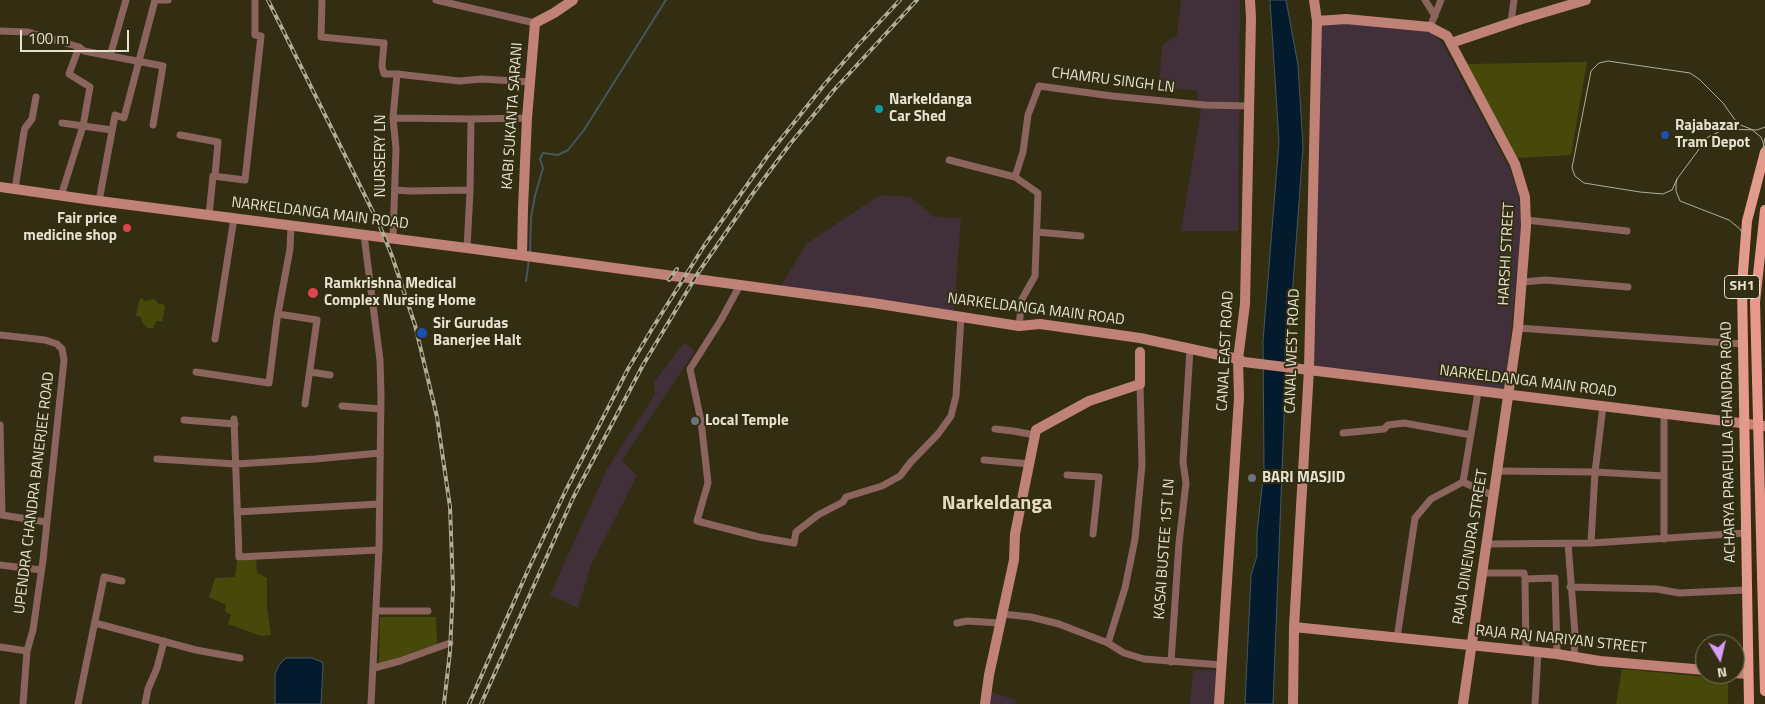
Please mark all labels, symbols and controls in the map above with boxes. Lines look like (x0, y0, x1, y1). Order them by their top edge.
scale bar (22, 20, 131, 52)
text: 100 m (28, 27, 69, 50)
street label: KABI SUKANTA SARANI (499, 42, 527, 190)
street label: CHAMRU SINGH LN (1050, 65, 1176, 97)
place label: Narkeldanga Car Shed (889, 91, 972, 126)
marker: Narkeldanga Car Shed (873, 103, 885, 115)
street label: NURSERY LN (372, 114, 390, 198)
place label: Rajabazar Tram Depot (1675, 117, 1750, 152)
marker: Rajabazar Tram Depot (1659, 129, 1671, 141)
street label: NARKELDANGA MAIN ROAD (230, 194, 410, 234)
street label: HARSHI STREET (1495, 202, 1519, 306)
place label: Fair price medicine shop (23, 210, 117, 245)
marker: Fair price medicine shop (121, 222, 133, 234)
place label: Ramkrishna Medical Complex Nursing Home (324, 275, 476, 310)
road number: SH1 (1724, 276, 1760, 298)
marker: Ramkrishna Medical Complex Nursing Home (306, 286, 320, 300)
street label: CANAL WEST ROAD (1282, 288, 1304, 414)
street label: NARKELDANGA MAIN ROAD (946, 290, 1126, 330)
street label: CANAL EAST ROAD (1214, 290, 1238, 412)
place label: Sir Gurudas Banerjee Halt (433, 315, 521, 350)
street label: ACHARYA PRAFULLA CHANDRA ROAD (1718, 321, 1740, 563)
marker: Sir Gurudas Banerjee Halt (415, 326, 429, 340)
street label: NARKELDANGA MAIN ROAD (1438, 362, 1618, 402)
street label: UPENDRA CHANDRA BANERJEE ROAD (11, 371, 59, 615)
place label: Local Temple (705, 412, 789, 430)
marker: Local Temple (689, 415, 701, 427)
street label: RAJA DINENDRA STREET (1450, 468, 1492, 626)
place label: BARI MASJID (1262, 469, 1345, 487)
marker: BARI MASJID (1246, 472, 1258, 484)
street label: KASAI BUSTEE 1ST LN (1151, 478, 1179, 620)
district label: Narkeldanga (942, 492, 1052, 516)
street label: RAJA RAJ NARIYAN STREET (1475, 622, 1647, 658)
north arrow (1695, 634, 1745, 684)
text: N (1716, 662, 1729, 684)

